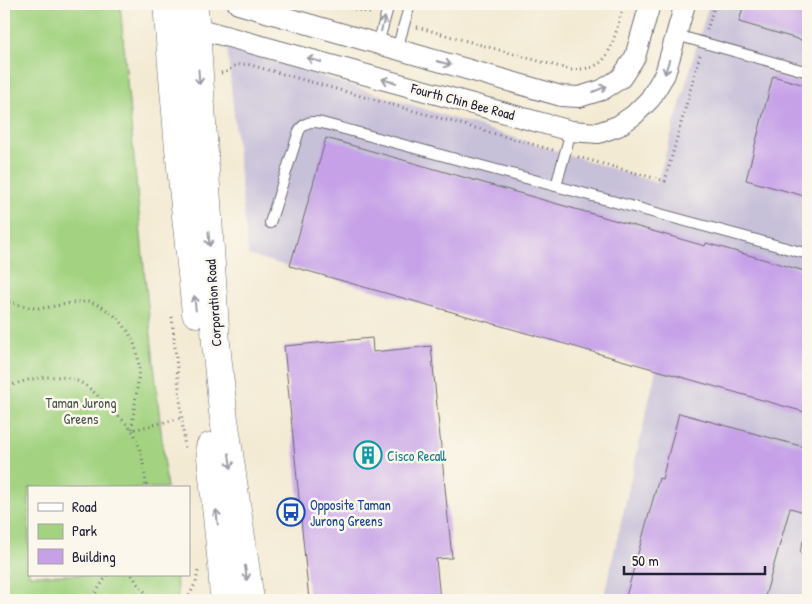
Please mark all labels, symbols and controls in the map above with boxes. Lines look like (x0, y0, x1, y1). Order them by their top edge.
one-way arrow (379, 16, 389, 32)
one-way arrow (306, 55, 322, 65)
one-way arrow (435, 59, 451, 68)
one-way arrow (661, 59, 671, 75)
one-way arrow (194, 68, 203, 84)
one-way arrow (382, 76, 398, 85)
street label: Fourth Chin Bee Road (408, 78, 517, 124)
one-way arrow (592, 84, 607, 94)
one-way arrow (204, 230, 214, 246)
street label: Corporation Road (200, 258, 227, 347)
one-way arrow (190, 295, 200, 311)
park label: Taman Jurong Greens (46, 393, 116, 428)
building icon: Cisco Recall (353, 440, 383, 470)
place label: Cisco Recall (387, 446, 447, 465)
one-way arrow (225, 452, 235, 468)
legend (28, 486, 190, 576)
place label: Opposite Taman Jurong Greens (310, 495, 391, 531)
text: Road (72, 496, 97, 517)
bus stop icon: Opposite Taman Jurong Greens (276, 497, 306, 527)
one-way arrow (212, 509, 222, 525)
text: Park (72, 520, 97, 541)
scale bar (624, 544, 766, 576)
text: Building (72, 546, 116, 567)
text: 50 m (632, 550, 659, 571)
one-way arrow (241, 564, 251, 580)

